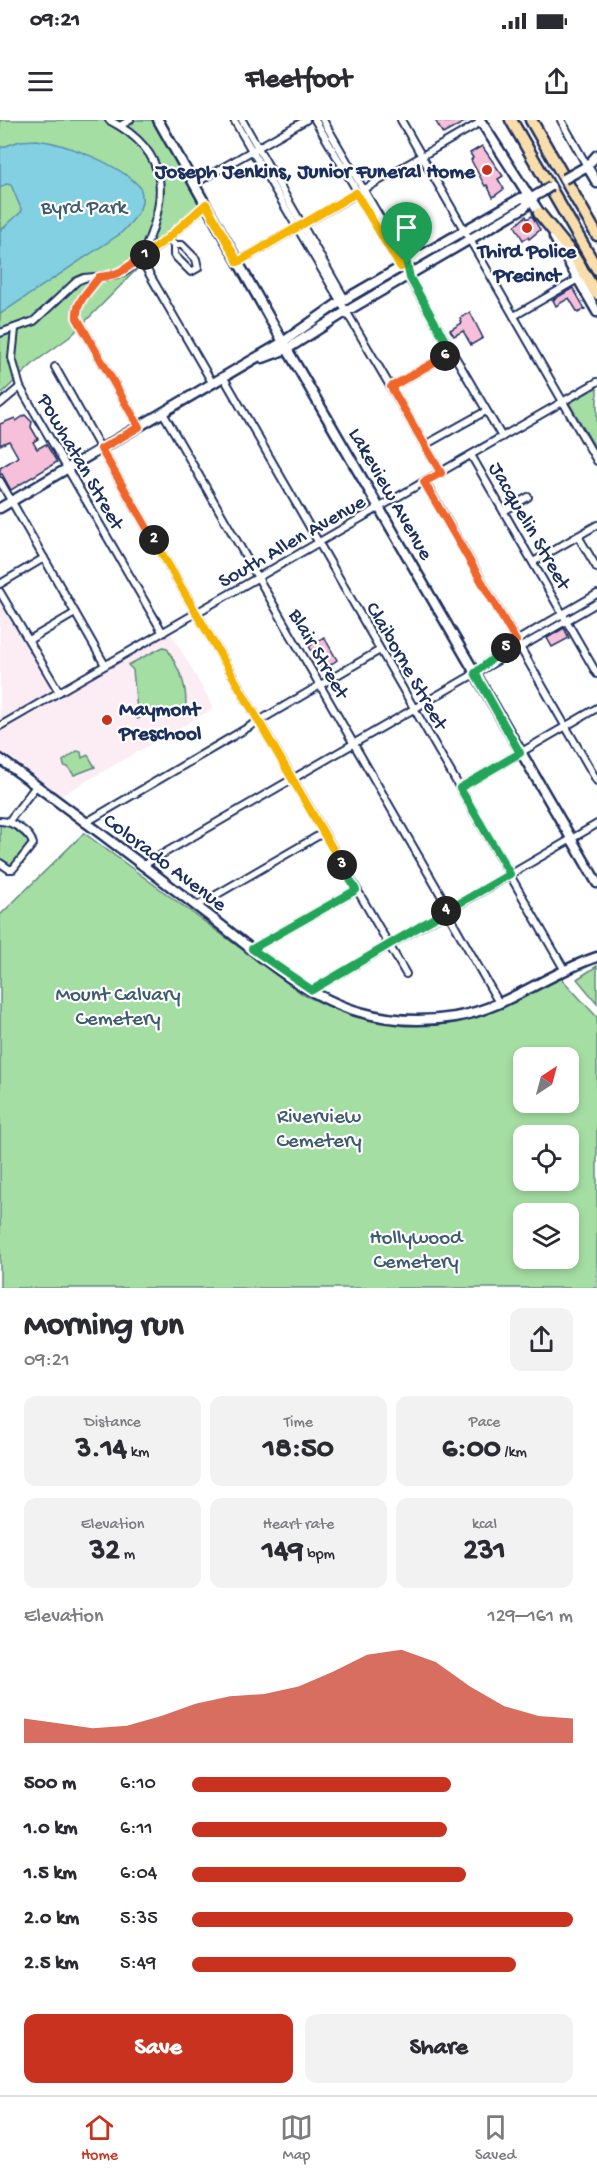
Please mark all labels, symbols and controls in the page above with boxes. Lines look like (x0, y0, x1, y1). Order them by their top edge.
text: 09:21 (30, 8, 80, 34)
icon: menu (24, 65, 57, 98)
text: Fleetfoot (246, 65, 351, 97)
icon: share (540, 65, 573, 98)
place label: Joseph Jenkins, Junior Funeral Home (154, 161, 476, 186)
marker: Joseph Jenkins, Junior Funeral Home (480, 163, 494, 177)
park label: Byrd Park (40, 197, 130, 222)
pin (381, 202, 432, 264)
icon: arrive (390, 211, 423, 244)
marker: Third Police Precinct (520, 221, 534, 235)
pin: 1 (130, 240, 160, 270)
place label: Third Police Precinct (476, 241, 577, 290)
text: 1 (142, 245, 148, 264)
pin: 6 (430, 341, 460, 371)
text: 6 (441, 346, 449, 365)
street label: Powhatan Street (29, 389, 129, 537)
street label: Lakeview Avenue (341, 424, 438, 566)
street label: Jacquelin Street (481, 458, 576, 597)
street label: South Allen Avenue (215, 490, 372, 595)
pin: 2 (139, 525, 169, 555)
text: 2 (150, 530, 158, 549)
street label: Claiborne Street (358, 598, 453, 737)
street label: Blair Street (281, 604, 354, 706)
pin: 5 (491, 633, 521, 663)
text: 5 (502, 638, 510, 657)
place label: Maymont Preschool (118, 699, 202, 748)
marker: Maymont Preschool (100, 713, 114, 727)
street label: Colorado Avenue (97, 809, 232, 919)
pin: 3 (327, 850, 357, 880)
text: 3 (338, 855, 346, 874)
pin: 4 (431, 896, 461, 926)
text: 4 (442, 901, 450, 920)
park label: Mount Calvary Cemetery (55, 984, 181, 1033)
north arrow (513, 1047, 579, 1113)
map controls (513, 1047, 579, 1269)
park label: Riverview Cemetery (276, 1106, 362, 1155)
button: locate (513, 1125, 579, 1191)
button: layers (513, 1203, 579, 1269)
park label: Hollywood Cemetery (370, 1227, 464, 1276)
text: Morning run (24, 1308, 184, 1346)
button: share (510, 1308, 573, 1371)
text: 09:21 (24, 1350, 70, 1373)
text: Distance (84, 1414, 141, 1433)
text: Time (284, 1414, 313, 1433)
text: Pace (469, 1414, 500, 1433)
text: 3.14 (76, 1433, 127, 1468)
text: 18:50 (263, 1433, 334, 1468)
text: 6:00 (442, 1433, 501, 1468)
text: km (127, 1444, 149, 1463)
text: /km (501, 1444, 527, 1463)
text: Elevation (81, 1516, 144, 1535)
text: Heart rate (263, 1516, 334, 1535)
text: kcal (472, 1516, 497, 1535)
text: 32 (90, 1535, 120, 1570)
text: 149 (262, 1535, 303, 1570)
text: 231 (463, 1535, 506, 1570)
text: m (120, 1546, 135, 1565)
text: bpm (303, 1546, 335, 1565)
text: Elevation (24, 1606, 104, 1629)
text: 129–161 m (488, 1606, 573, 1629)
text: 500 m (24, 1773, 76, 1796)
text: 6:10 (120, 1773, 156, 1796)
text: 1.0 km (24, 1818, 78, 1841)
text: 6:11 (120, 1818, 153, 1841)
text: 1.5 km (24, 1863, 77, 1886)
text: 6:04 (120, 1863, 157, 1886)
text: 2.0 km (24, 1908, 79, 1931)
text: 5:35 (120, 1908, 158, 1931)
text: 2.5 km (24, 1953, 78, 1976)
text: 5:49 (120, 1953, 156, 1976)
button: Save (24, 2014, 293, 2083)
button: Share (305, 2014, 573, 2083)
tab: Home (81, 2111, 118, 2166)
tab: Map (280, 2111, 313, 2166)
tab: Saved (475, 2111, 516, 2166)

